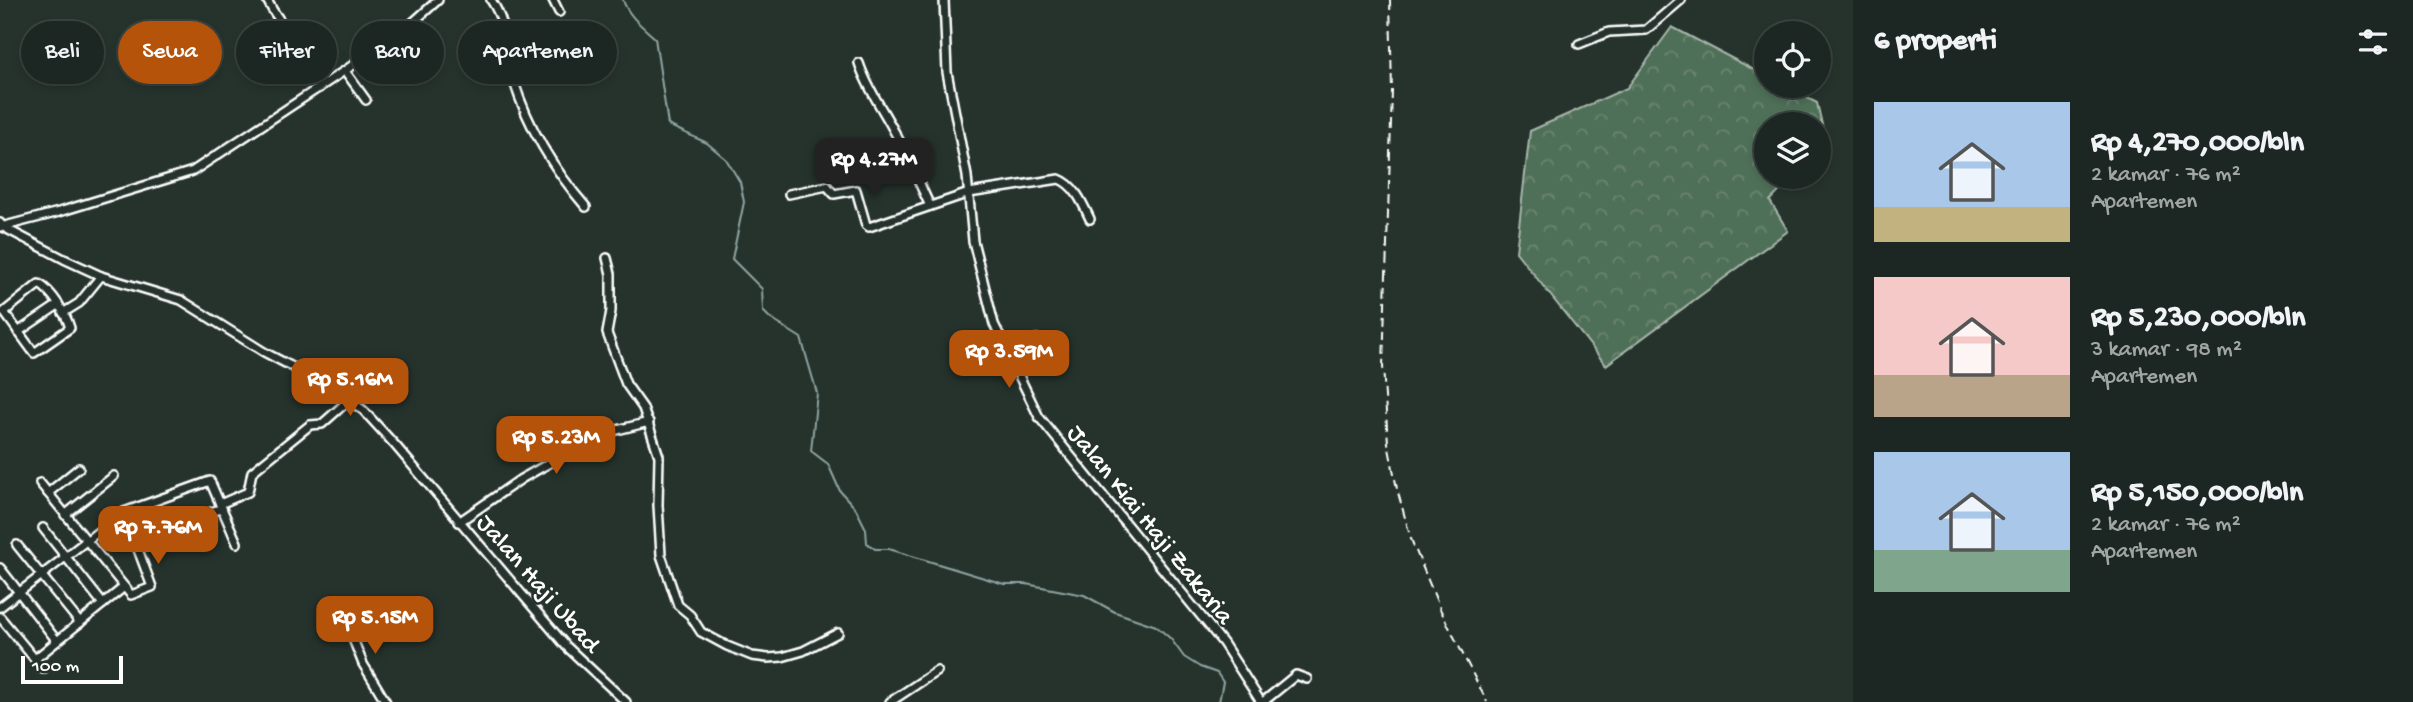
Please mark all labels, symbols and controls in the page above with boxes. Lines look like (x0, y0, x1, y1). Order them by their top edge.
chip: Beli (21, 21, 104, 84)
chip: Sewa (118, 21, 222, 84)
chip: Filter (236, 21, 337, 84)
chip: Baru (351, 21, 444, 84)
chip: Apartemen (458, 21, 617, 84)
map controls (1754, 21, 1831, 189)
button: locate (1754, 21, 1831, 98)
icon: filters (2354, 23, 2392, 61)
text: 6 properti (1874, 25, 1997, 60)
button: layers (1754, 112, 1831, 189)
text: Rp 4,270,000/bln (2091, 127, 2304, 162)
icon: home (1930, 130, 2014, 214)
pin: Rp 4.27M (802, 138, 946, 198)
text: Rp 4.27M (831, 147, 917, 174)
text: 2 kamar · 76 m² (2091, 162, 2241, 189)
text: Apartemen (2091, 189, 2197, 216)
text: Rp 5,230,000/bln (2091, 302, 2306, 337)
icon: home (1930, 305, 2014, 389)
pin: Rp 3.59M (937, 330, 1081, 390)
text: 3 kamar · 98 m² (2091, 337, 2242, 364)
text: Rp 3.59M (965, 339, 1053, 366)
pin: Rp 5.16M (278, 358, 422, 418)
text: Apartemen (2091, 364, 2197, 391)
text: Rp 5.16M (307, 367, 393, 394)
pin: Rp 5.23M (484, 416, 628, 476)
street label: Jalan Kiai Haji Zakaria (1058, 420, 1240, 633)
text: Rp 5.23M (512, 425, 600, 452)
text: Rp 5,150,000/bln (2091, 477, 2303, 512)
icon: home (1930, 480, 2014, 564)
pin: Rp 7.76M (86, 506, 230, 566)
street label: Jalan Haji Ubad (468, 509, 607, 662)
text: 2 kamar · 76 m² (2091, 512, 2241, 539)
text: Rp 7.76M (114, 515, 202, 542)
text: Apartemen (2091, 539, 2197, 566)
pin: Rp 5.15M (303, 596, 447, 656)
text: Rp 5.15M (332, 605, 418, 632)
scale bar (21, 653, 122, 685)
text: 100 m (32, 656, 79, 679)

